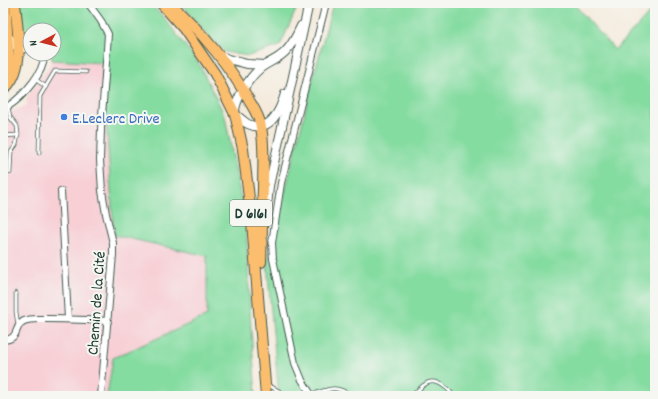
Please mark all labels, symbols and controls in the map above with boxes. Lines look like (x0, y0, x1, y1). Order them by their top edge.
north arrow (22, 22, 62, 62)
text: N (26, 39, 42, 47)
place label: E.Leclerc Drive (72, 108, 160, 131)
marker: E.Leclerc Drive (59, 112, 69, 122)
road number: D 6161 (230, 200, 272, 226)
street label: Chemin de la Cité (82, 250, 113, 356)

